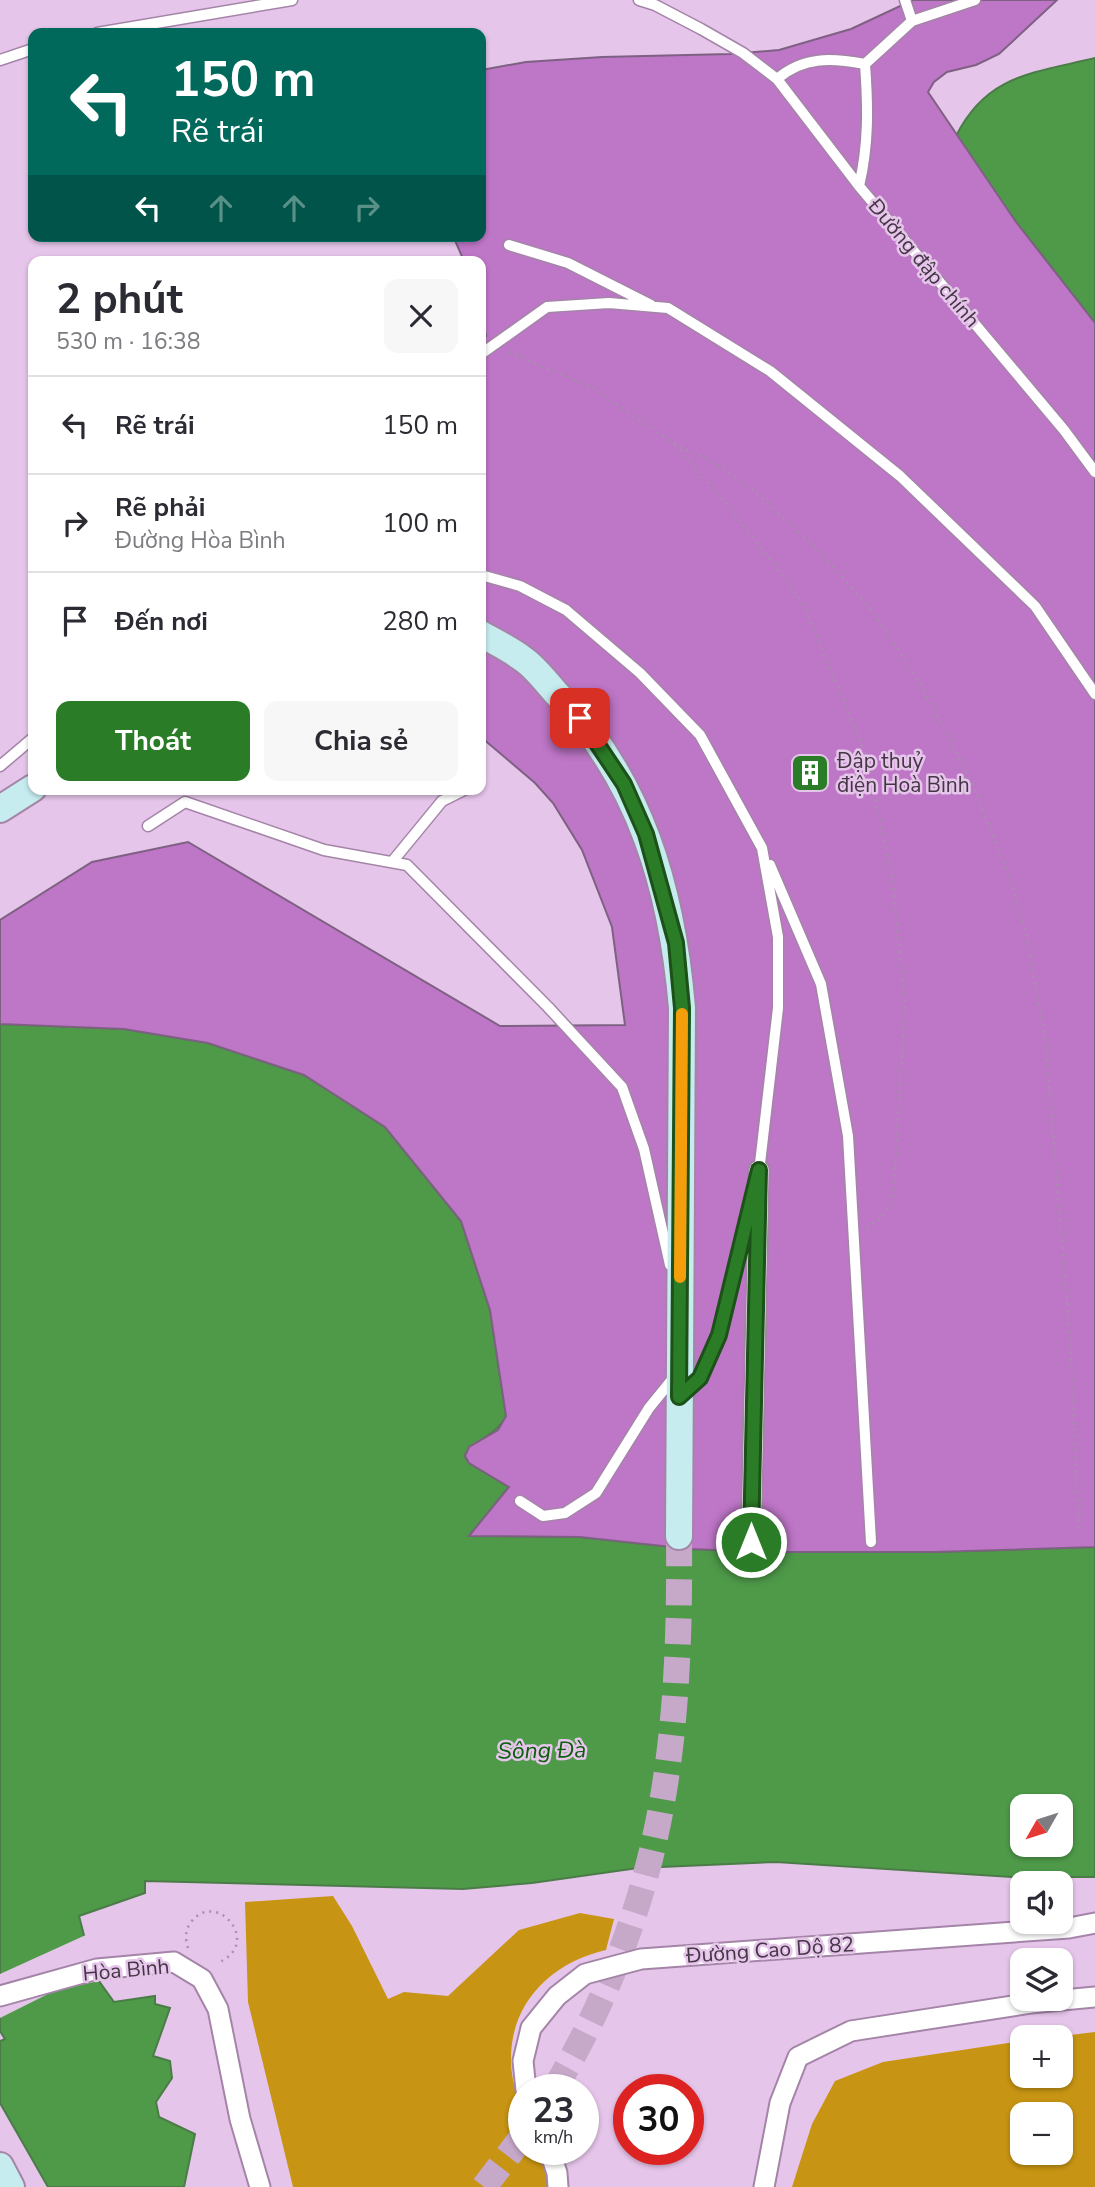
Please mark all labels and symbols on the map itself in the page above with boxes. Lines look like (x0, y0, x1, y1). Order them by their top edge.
street label: Đường đập chính (861, 192, 986, 333)
pin (550, 688, 610, 748)
place label: Đập thuỷ điện Hoà Bình (836, 747, 970, 799)
building icon: Đập thuỷ điện Hoà Bình (789, 752, 831, 794)
position arrow (714, 1505, 788, 1579)
water label: Sông Đà (497, 1734, 587, 1767)
north arrow (1010, 1794, 1073, 1857)
street label: Đường Cao Dộ 82 (684, 1930, 855, 1970)
street label: Hòa Bình (81, 1952, 171, 1988)
speed limit sign: 30 (613, 2074, 704, 2165)

